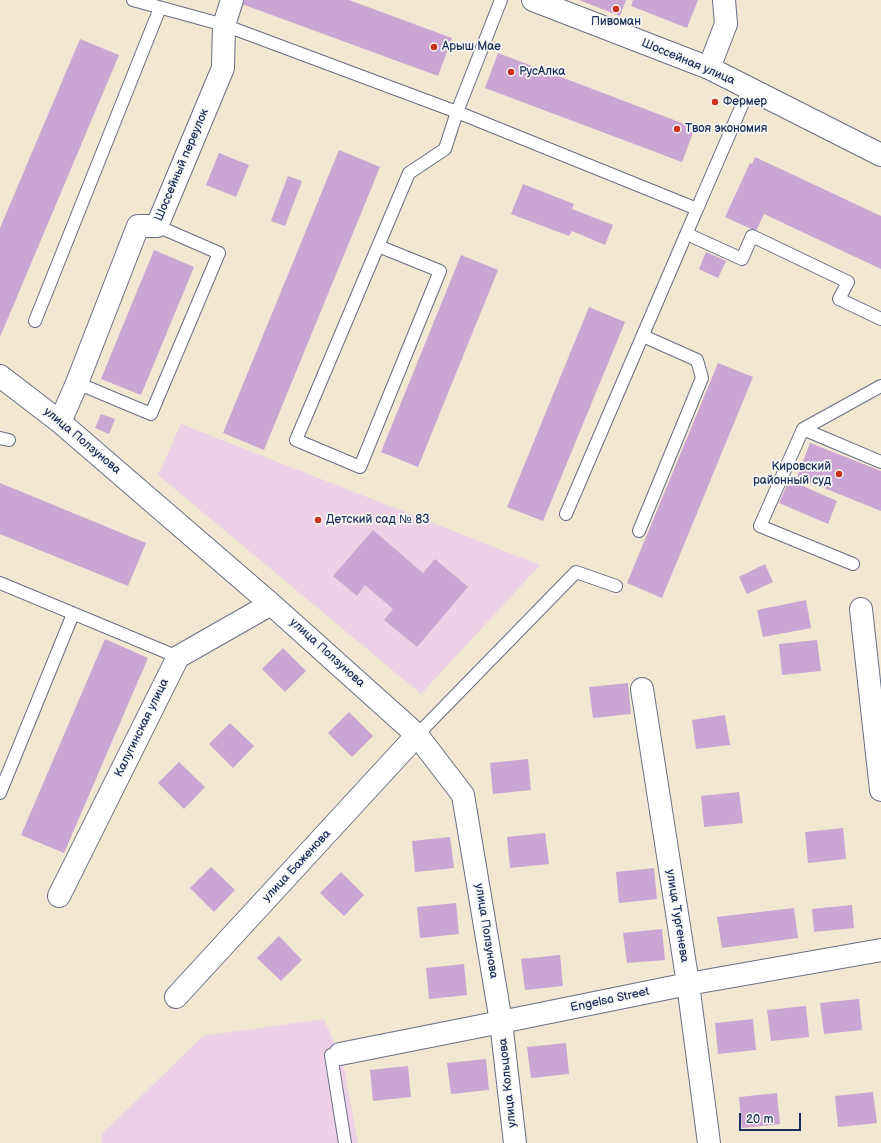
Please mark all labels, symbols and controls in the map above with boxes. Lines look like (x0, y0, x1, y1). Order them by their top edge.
marker: Пивоман (611, 4, 621, 14)
place label: Пивоман (591, 15, 641, 29)
street label: Шоссейная улица (639, 36, 737, 88)
place label: Арыш Мае (442, 40, 501, 54)
marker: Арыш Мае (429, 42, 439, 52)
place label: РусАлка (519, 65, 565, 79)
marker: РусАлка (506, 67, 516, 77)
place label: Фермер (723, 95, 767, 109)
marker: Фермер (710, 97, 720, 107)
street label: Шоссейный переулок (152, 107, 212, 223)
place label: Твоя экономия (685, 122, 767, 136)
marker: Твоя экономия (672, 124, 682, 134)
street label: улица Ползунова (41, 405, 123, 477)
place label: Кировский районный суд (753, 460, 831, 488)
marker: Кировский районный суд (834, 469, 844, 479)
place label: Детский сад № 83 (326, 513, 430, 527)
marker: Детский сад № 83 (313, 515, 323, 525)
street label: улица Ползунова (286, 615, 368, 691)
street label: Калугинская улица (112, 676, 172, 780)
street label: улица Баженова (260, 827, 334, 905)
street label: улица Тургенева (663, 868, 691, 964)
street label: улица Ползунова (471, 882, 501, 980)
street label: Engelsa Street (569, 985, 651, 1015)
street label: улица Кольцова (496, 1038, 520, 1128)
scale bar (741, 1105, 803, 1131)
text: 20 m (746, 1112, 773, 1127)

